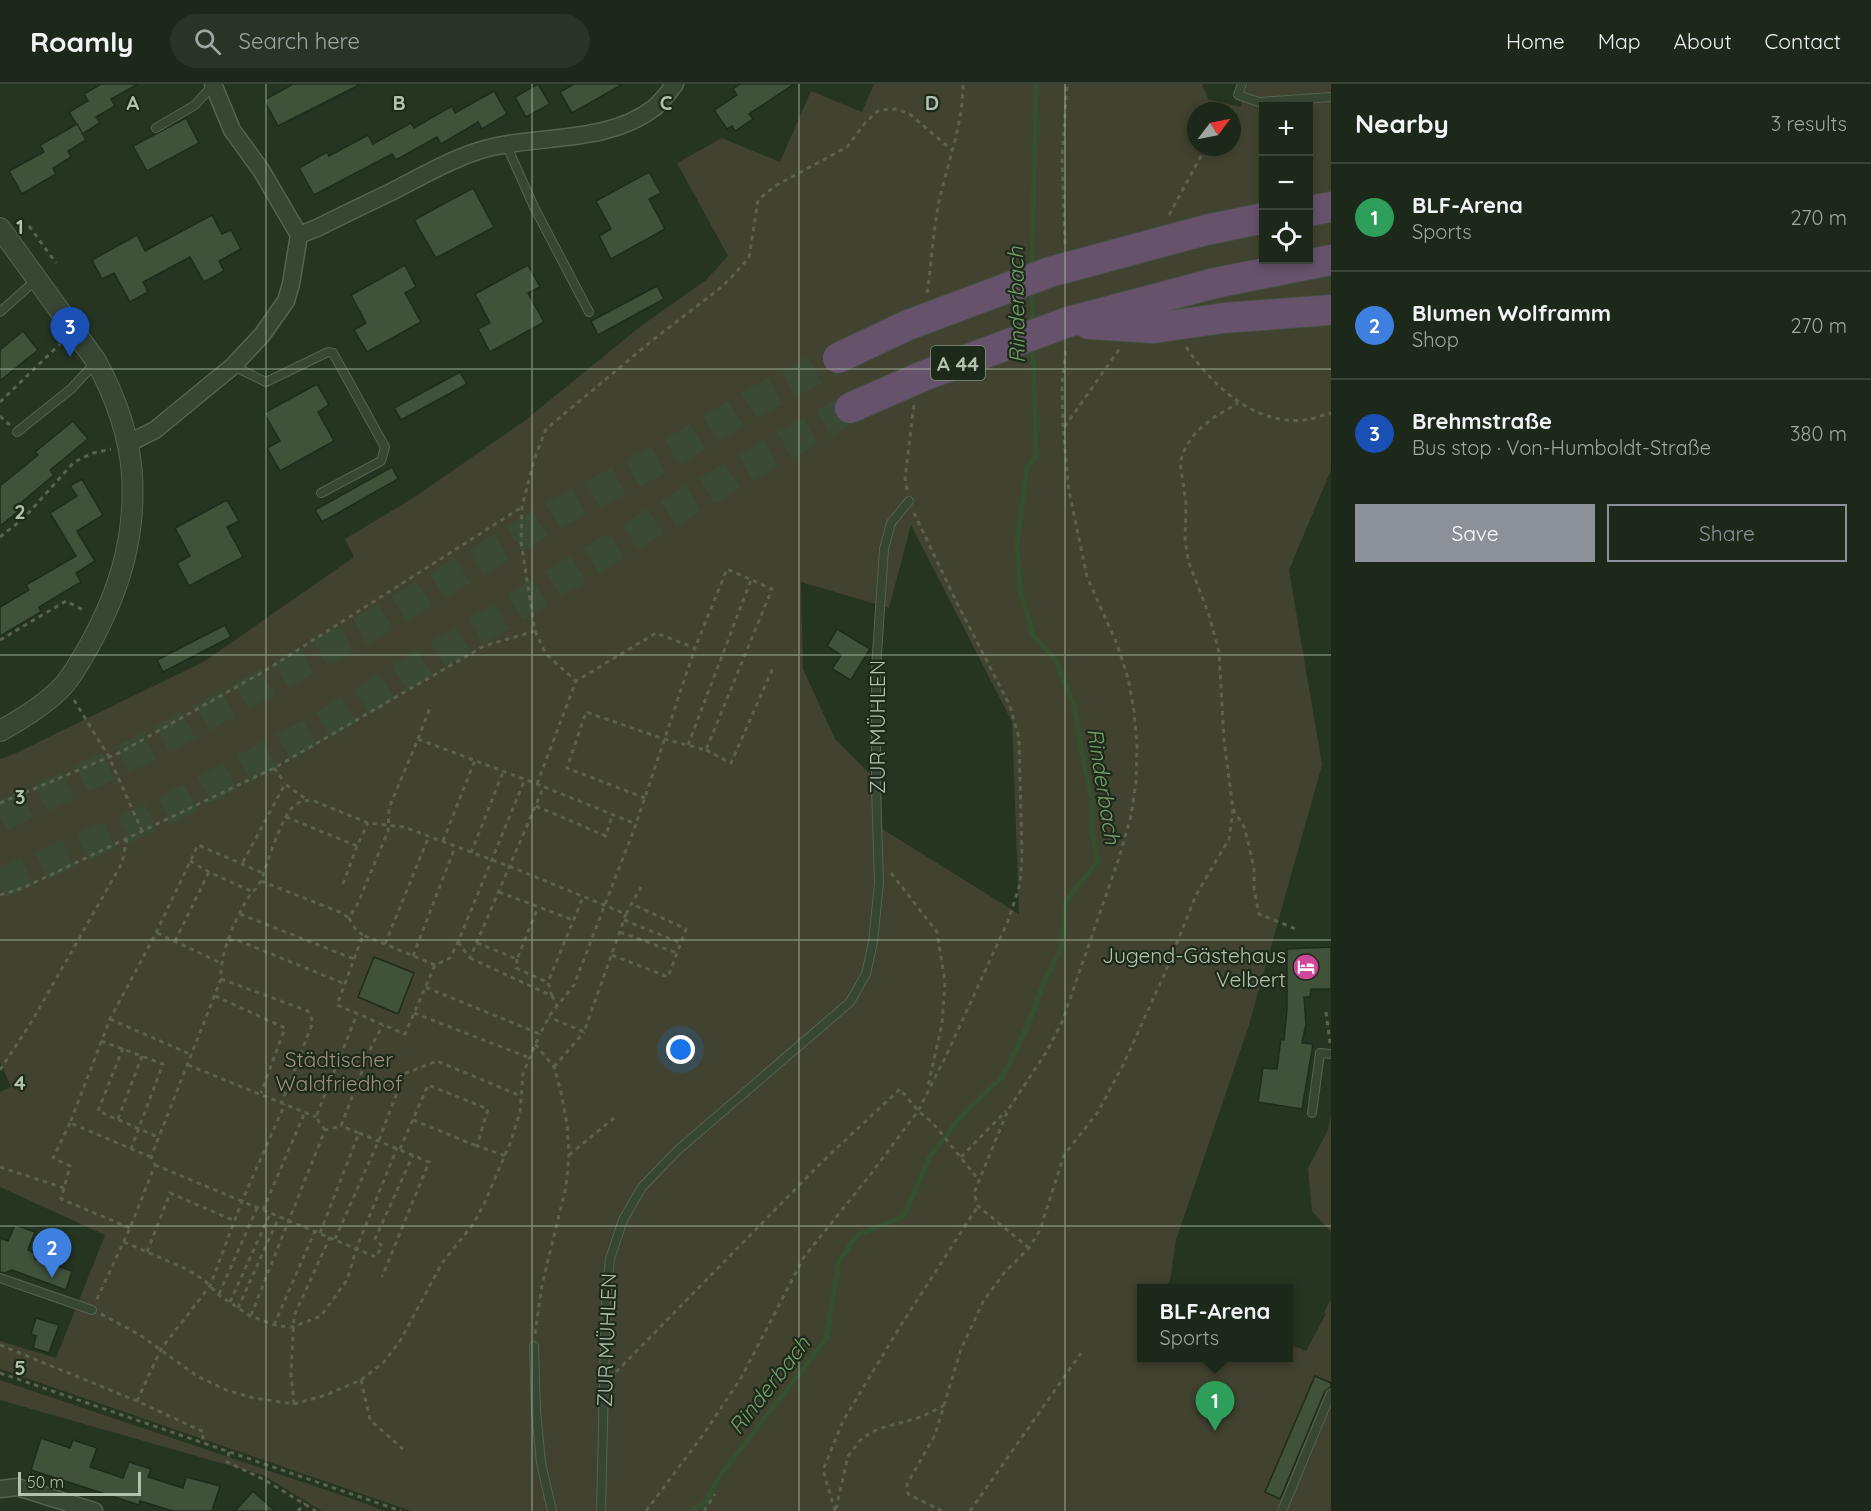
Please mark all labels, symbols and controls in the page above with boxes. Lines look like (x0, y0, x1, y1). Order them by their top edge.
search box (170, 14, 590, 68)
text: Roamly (30, 24, 134, 59)
icon: search (191, 25, 224, 58)
text: Search here (239, 27, 360, 55)
text: Home (1506, 28, 1565, 54)
text: Map (1598, 28, 1641, 54)
text: About (1674, 28, 1732, 54)
text: Contact (1765, 28, 1841, 54)
text: A (127, 90, 140, 115)
text: B (392, 90, 406, 115)
text: C (660, 90, 673, 115)
text: D (925, 90, 939, 115)
north arrow (1187, 102, 1241, 156)
map controls (1259, 102, 1313, 264)
button: + (1259, 102, 1313, 156)
text: Nearby (1355, 107, 1449, 140)
text: 3 results (1771, 111, 1847, 136)
button: − (1259, 156, 1313, 210)
text: BLF-Arena (1412, 191, 1523, 219)
text: 1 (1371, 205, 1378, 230)
text: 270 m (1790, 205, 1847, 230)
button: locate (1259, 210, 1313, 264)
text: 1 (16, 214, 24, 239)
text: Sports (1412, 219, 1472, 244)
water label: Rinderbach (1001, 246, 1031, 364)
text: Blumen Wolframm (1412, 299, 1611, 327)
pin: 3 (50, 308, 90, 357)
text: 2 (1369, 313, 1380, 338)
text: 270 m (1790, 313, 1847, 338)
text: Shop (1412, 327, 1459, 352)
road number: A 44 (931, 346, 985, 380)
text: Brehmstraße (1412, 407, 1552, 435)
text: 3 (1369, 421, 1380, 446)
text: 380 m (1790, 421, 1847, 446)
text: Bus stop · Von-Humboldt-Straße (1412, 435, 1711, 460)
text: 2 (14, 499, 26, 524)
button: Save (1355, 504, 1595, 562)
button: Share (1607, 504, 1847, 562)
street label: ZUR MÜHLEN (864, 660, 890, 794)
water label: Rinderbach (1081, 726, 1127, 846)
text: 3 (15, 784, 25, 809)
place label: Jugend-Gästehaus Velbert (1102, 942, 1286, 992)
hotel icon: Jugend-Gästehaus Velbert (1291, 952, 1321, 982)
your location (666, 1035, 695, 1064)
park label: Städtischer Waldfriedhof (275, 1046, 403, 1096)
text: 4 (14, 1070, 26, 1095)
pin: 2 (32, 1228, 72, 1278)
street label: ZUR MÜHLEN (591, 1273, 621, 1407)
popup (1137, 1284, 1293, 1362)
text: BLF-Arena (1160, 1297, 1270, 1325)
text: Sports (1160, 1325, 1219, 1350)
water label: Rinderbach (722, 1330, 816, 1440)
text: 5 (14, 1355, 26, 1380)
pin: 1 (1196, 1382, 1234, 1431)
scale bar (18, 1469, 141, 1496)
text: 50 m (27, 1472, 64, 1492)

